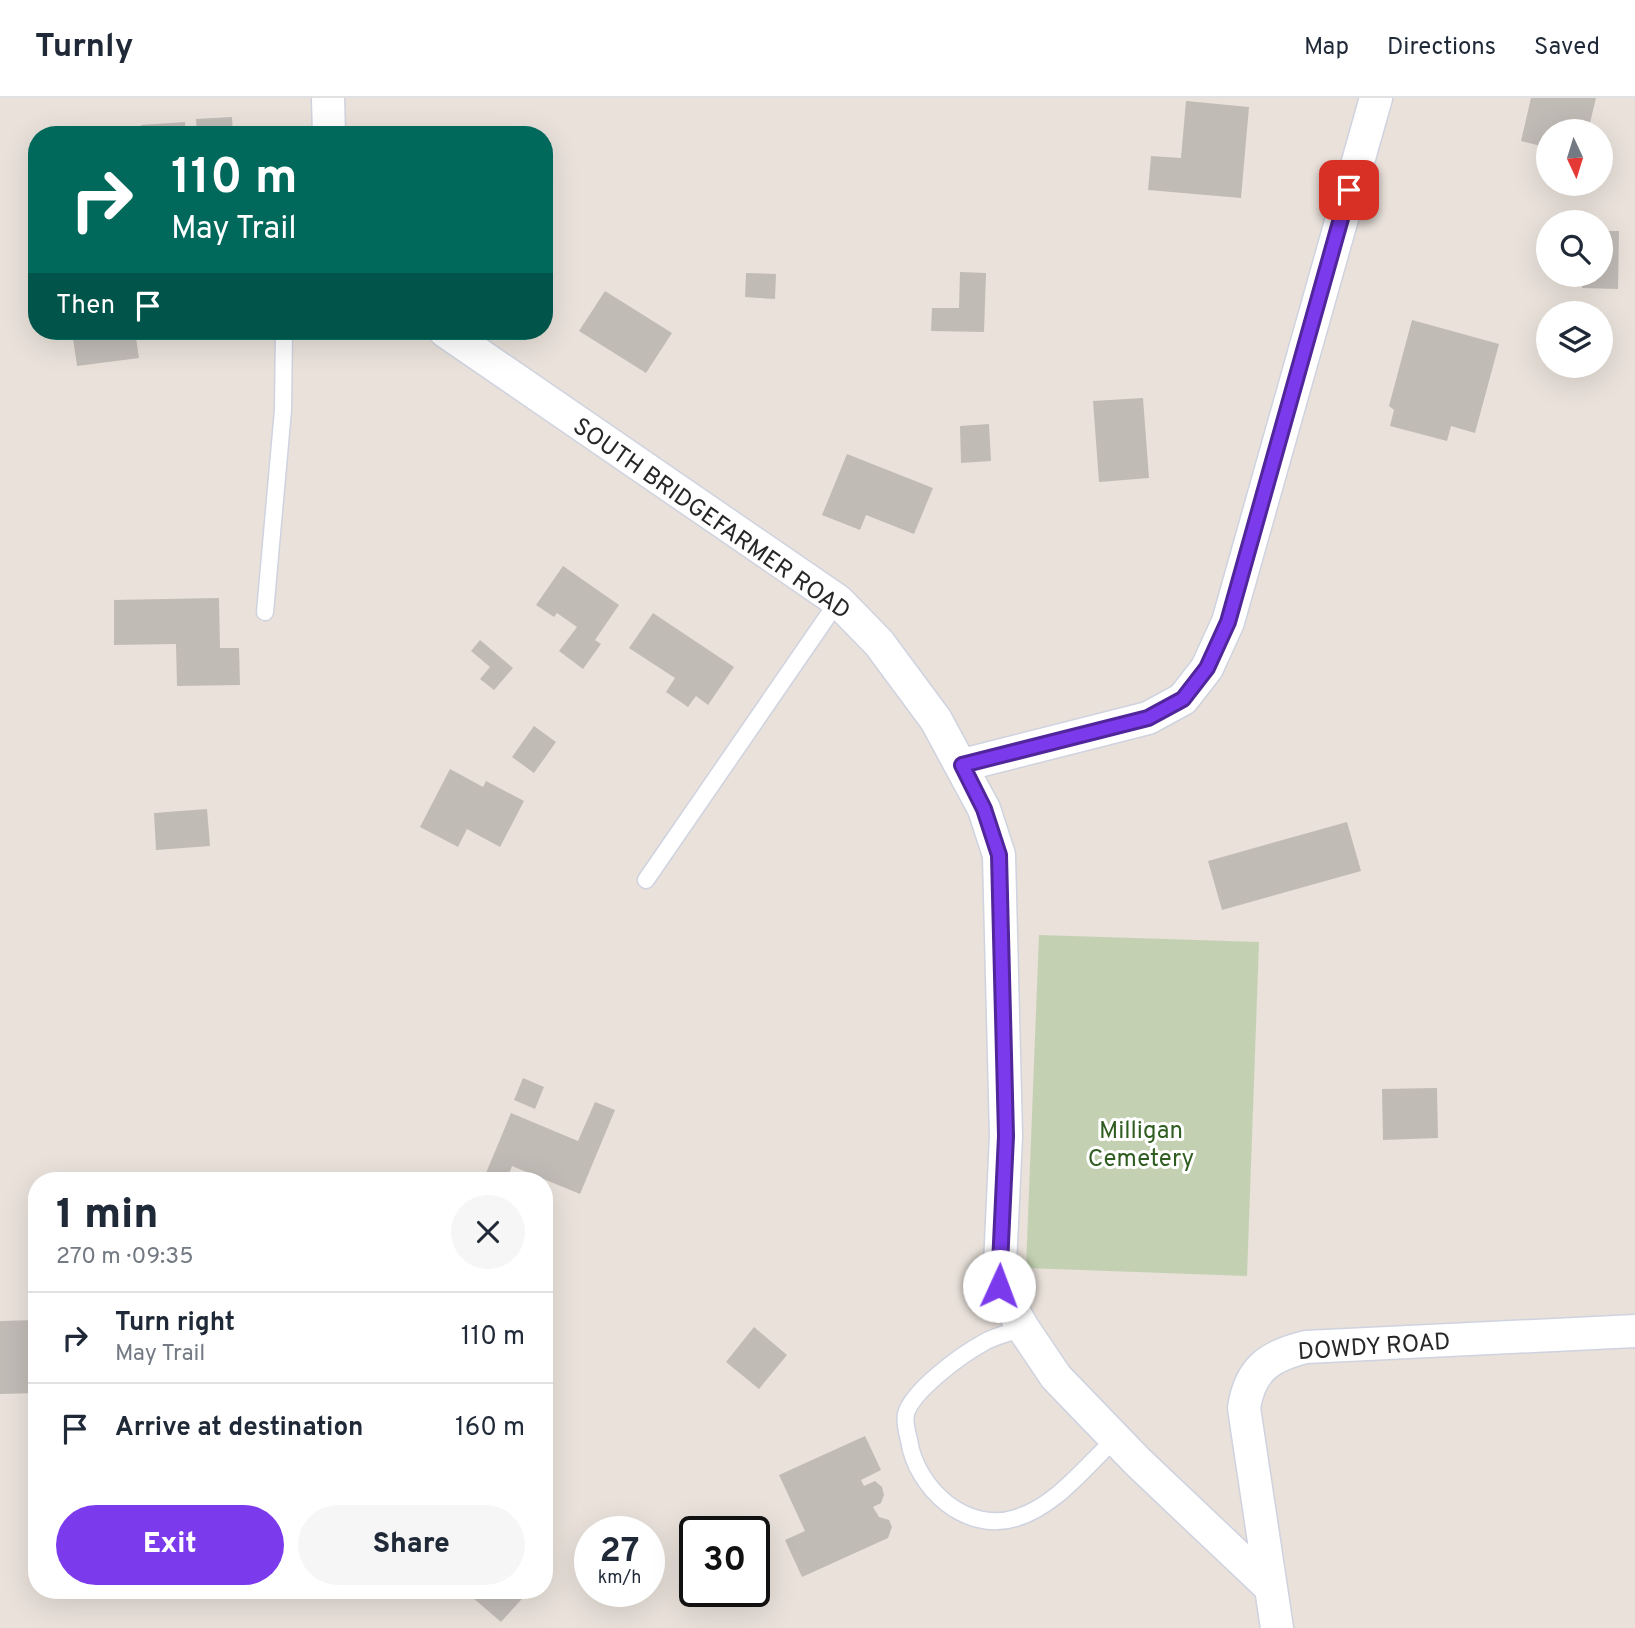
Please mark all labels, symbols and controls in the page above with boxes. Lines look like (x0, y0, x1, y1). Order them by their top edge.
text: Turnly (35, 27, 133, 69)
text: Map (1304, 33, 1349, 63)
text: Directions (1387, 33, 1496, 63)
text: Saved (1534, 33, 1600, 63)
north arrow (1536, 119, 1614, 196)
map controls (1536, 119, 1613, 378)
text: 110 m (171, 149, 298, 211)
icon: right (56, 154, 147, 245)
pin (1319, 160, 1379, 220)
icon: arrive (1330, 171, 1368, 209)
text: May Trail (171, 210, 297, 250)
button: search (1536, 210, 1613, 287)
icon: arrive (129, 287, 167, 325)
text: Then (56, 290, 115, 323)
button: layers (1536, 301, 1613, 378)
street label: SOUTH BRIDGEFARMER ROAD (566, 412, 855, 627)
park label: Milligan Cemetery (1088, 1117, 1194, 1175)
text: 1 min (56, 1190, 159, 1243)
button: close (451, 1195, 525, 1269)
text: 270 m · 09:35 (56, 1243, 193, 1272)
position arrow (962, 1249, 1036, 1323)
text: Turn right (115, 1307, 235, 1340)
icon: right (56, 1319, 94, 1357)
text: 110 m (461, 1321, 525, 1354)
street label: DOWDY ROAD (1297, 1328, 1451, 1368)
text: May Trail (115, 1340, 205, 1369)
icon: arrive (56, 1410, 94, 1448)
text: Arrive at destination (115, 1412, 363, 1445)
text: 160 m (455, 1412, 525, 1445)
button: Exit (56, 1505, 284, 1585)
button: Share (298, 1505, 525, 1585)
speed limit sign: 30 (679, 1516, 770, 1607)
text: 27 (600, 1530, 639, 1574)
text: km/h (598, 1567, 641, 1590)

